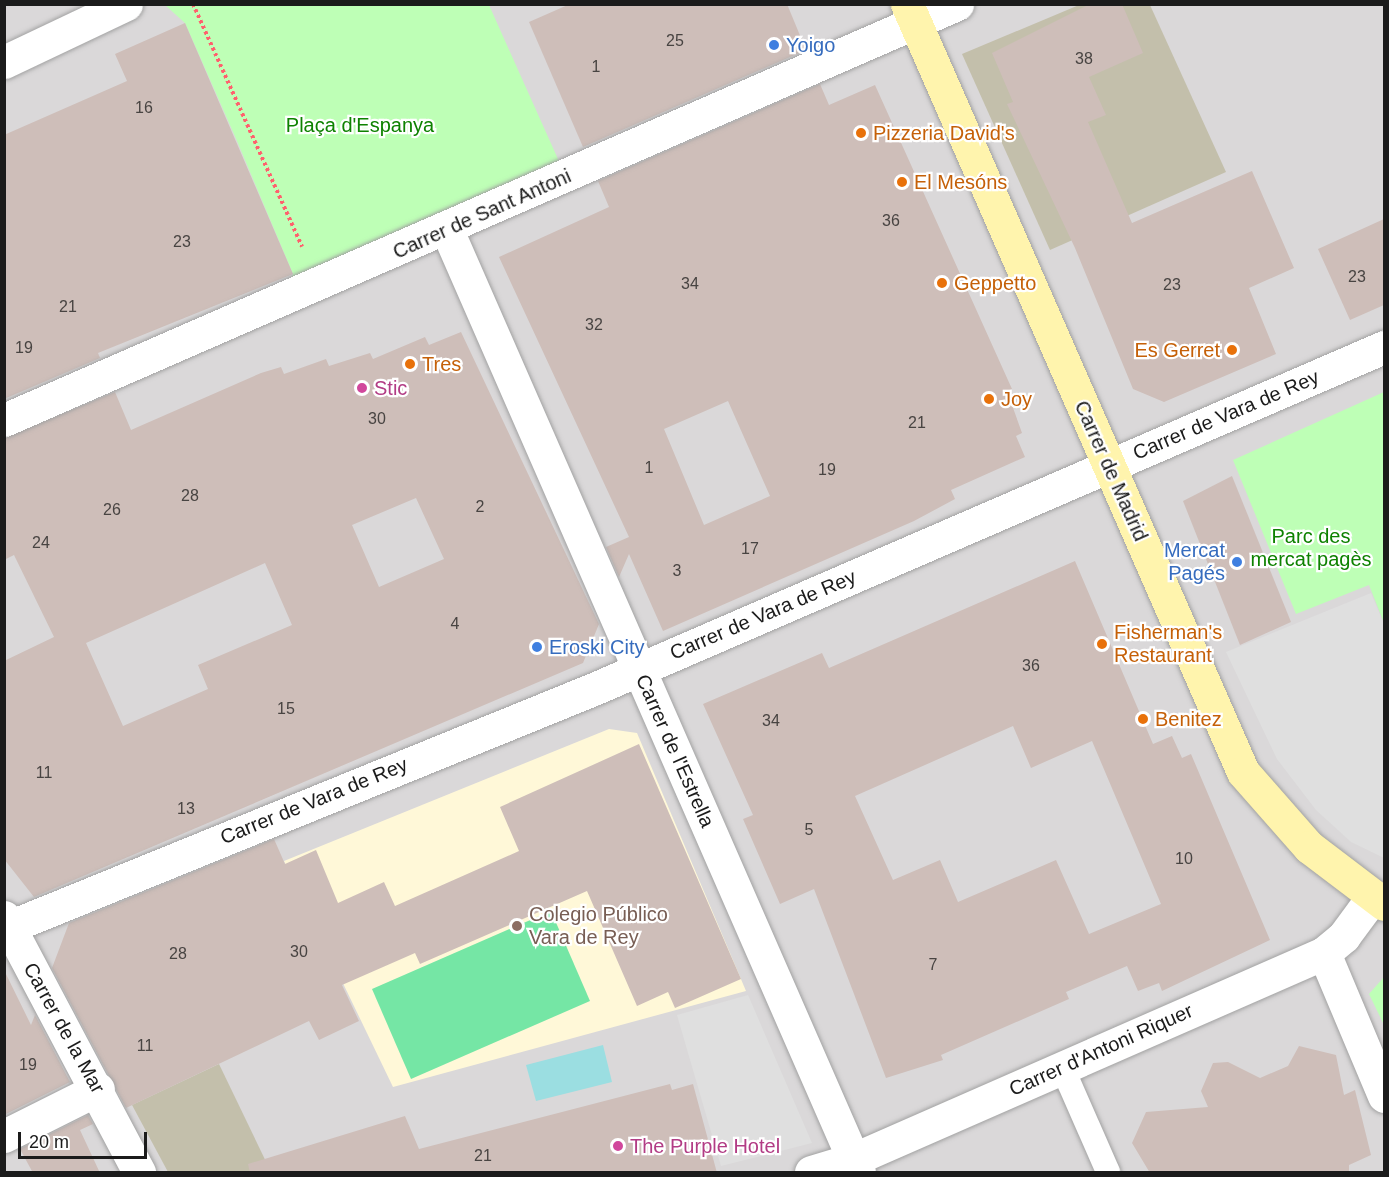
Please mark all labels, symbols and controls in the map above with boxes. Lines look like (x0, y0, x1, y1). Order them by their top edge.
house number: 25 (666, 31, 684, 51)
place label: Yoigo (786, 33, 835, 57)
marker: Yoigo (767, 38, 781, 52)
house number: 38 (1075, 49, 1093, 69)
house number: 1 (592, 57, 600, 77)
house number: 16 (135, 98, 153, 118)
park label: Plaça d'Espanya (286, 113, 434, 137)
place label: Pizzeria David's (873, 121, 1015, 145)
marker: Pizzeria David's (854, 126, 868, 140)
street label: Carrer de Sant Antoni (389, 164, 575, 264)
place label: El Mesóns (914, 170, 1007, 194)
marker: El Mesóns (895, 175, 909, 189)
house number: 36 (882, 211, 900, 231)
house number: 23 (173, 232, 191, 252)
house number: 23 (1348, 267, 1366, 287)
place label: Geppetto (954, 271, 1036, 295)
house number: 34 (681, 274, 699, 294)
house number: 23 (1163, 275, 1181, 295)
marker: Geppetto (935, 276, 949, 290)
house number: 21 (59, 297, 77, 317)
house number: 32 (585, 315, 603, 335)
house number: 19 (15, 338, 33, 358)
place label: Es Gerret (1134, 338, 1220, 362)
marker: Es Gerret (1225, 343, 1239, 357)
place label: Tres (422, 352, 461, 376)
marker: Tres (403, 357, 417, 371)
street label: Carrer de Vara de Rey (1129, 365, 1323, 465)
place label: Stic (374, 376, 407, 400)
marker: Stic (355, 381, 369, 395)
place label: Joy (1001, 387, 1032, 411)
marker: Joy (982, 392, 996, 406)
street label: Carrer de Madrid (1069, 397, 1153, 545)
house number: 30 (368, 409, 386, 429)
house number: 21 (908, 413, 926, 433)
house number: 1 (645, 458, 653, 478)
house number: 19 (818, 460, 836, 480)
house number: 28 (181, 486, 199, 506)
house number: 2 (476, 497, 484, 517)
house number: 26 (103, 500, 121, 520)
park label: Parc des mercat pagès (1250, 525, 1372, 572)
house number: 24 (32, 533, 50, 553)
place label: Mercat Pagés (1164, 538, 1225, 585)
house number: 17 (741, 539, 759, 559)
marker: Mercat Pagés (1230, 555, 1244, 569)
house number: 3 (673, 561, 681, 581)
street label: Carrer de Vara de Rey (666, 565, 860, 665)
house number: 4 (451, 614, 459, 634)
place label: Fisherman's Restaurant (1114, 620, 1222, 667)
place label: Eroski City (549, 635, 645, 659)
marker: Fisherman's Restaurant (1095, 637, 1109, 651)
marker: Eroski City (530, 640, 544, 654)
house number: 36 (1022, 656, 1040, 676)
street label: Carrer de l'Estrella (630, 671, 720, 831)
house number: 15 (277, 699, 295, 719)
place label: Benitez (1155, 707, 1222, 731)
house number: 34 (762, 711, 780, 731)
marker: Benitez (1136, 712, 1150, 726)
street label: Carrer de Vara de Rey (217, 752, 411, 850)
house number: 11 (36, 763, 52, 783)
house number: 13 (177, 799, 195, 819)
house number: 5 (805, 820, 813, 840)
house number: 10 (1175, 849, 1193, 869)
place label: Colegio Público Vara de Rey (529, 903, 668, 950)
marker: Colegio Público Vara de Rey (510, 919, 524, 933)
house number: 30 (290, 942, 308, 962)
house number: 28 (169, 944, 187, 964)
house number: 7 (929, 955, 937, 975)
street label: Carrer de la Mar (18, 959, 110, 1097)
street label: Carrer d'Antoni Riquer (1006, 999, 1196, 1101)
house number: 11 (137, 1036, 153, 1056)
house number: 19 (19, 1055, 37, 1075)
scale bar (21, 1120, 150, 1158)
text: 20 m (29, 1132, 69, 1152)
place label: The Purple Hotel (630, 1134, 780, 1158)
marker: The Purple Hotel (611, 1139, 625, 1153)
house number: 21 (474, 1146, 492, 1166)

